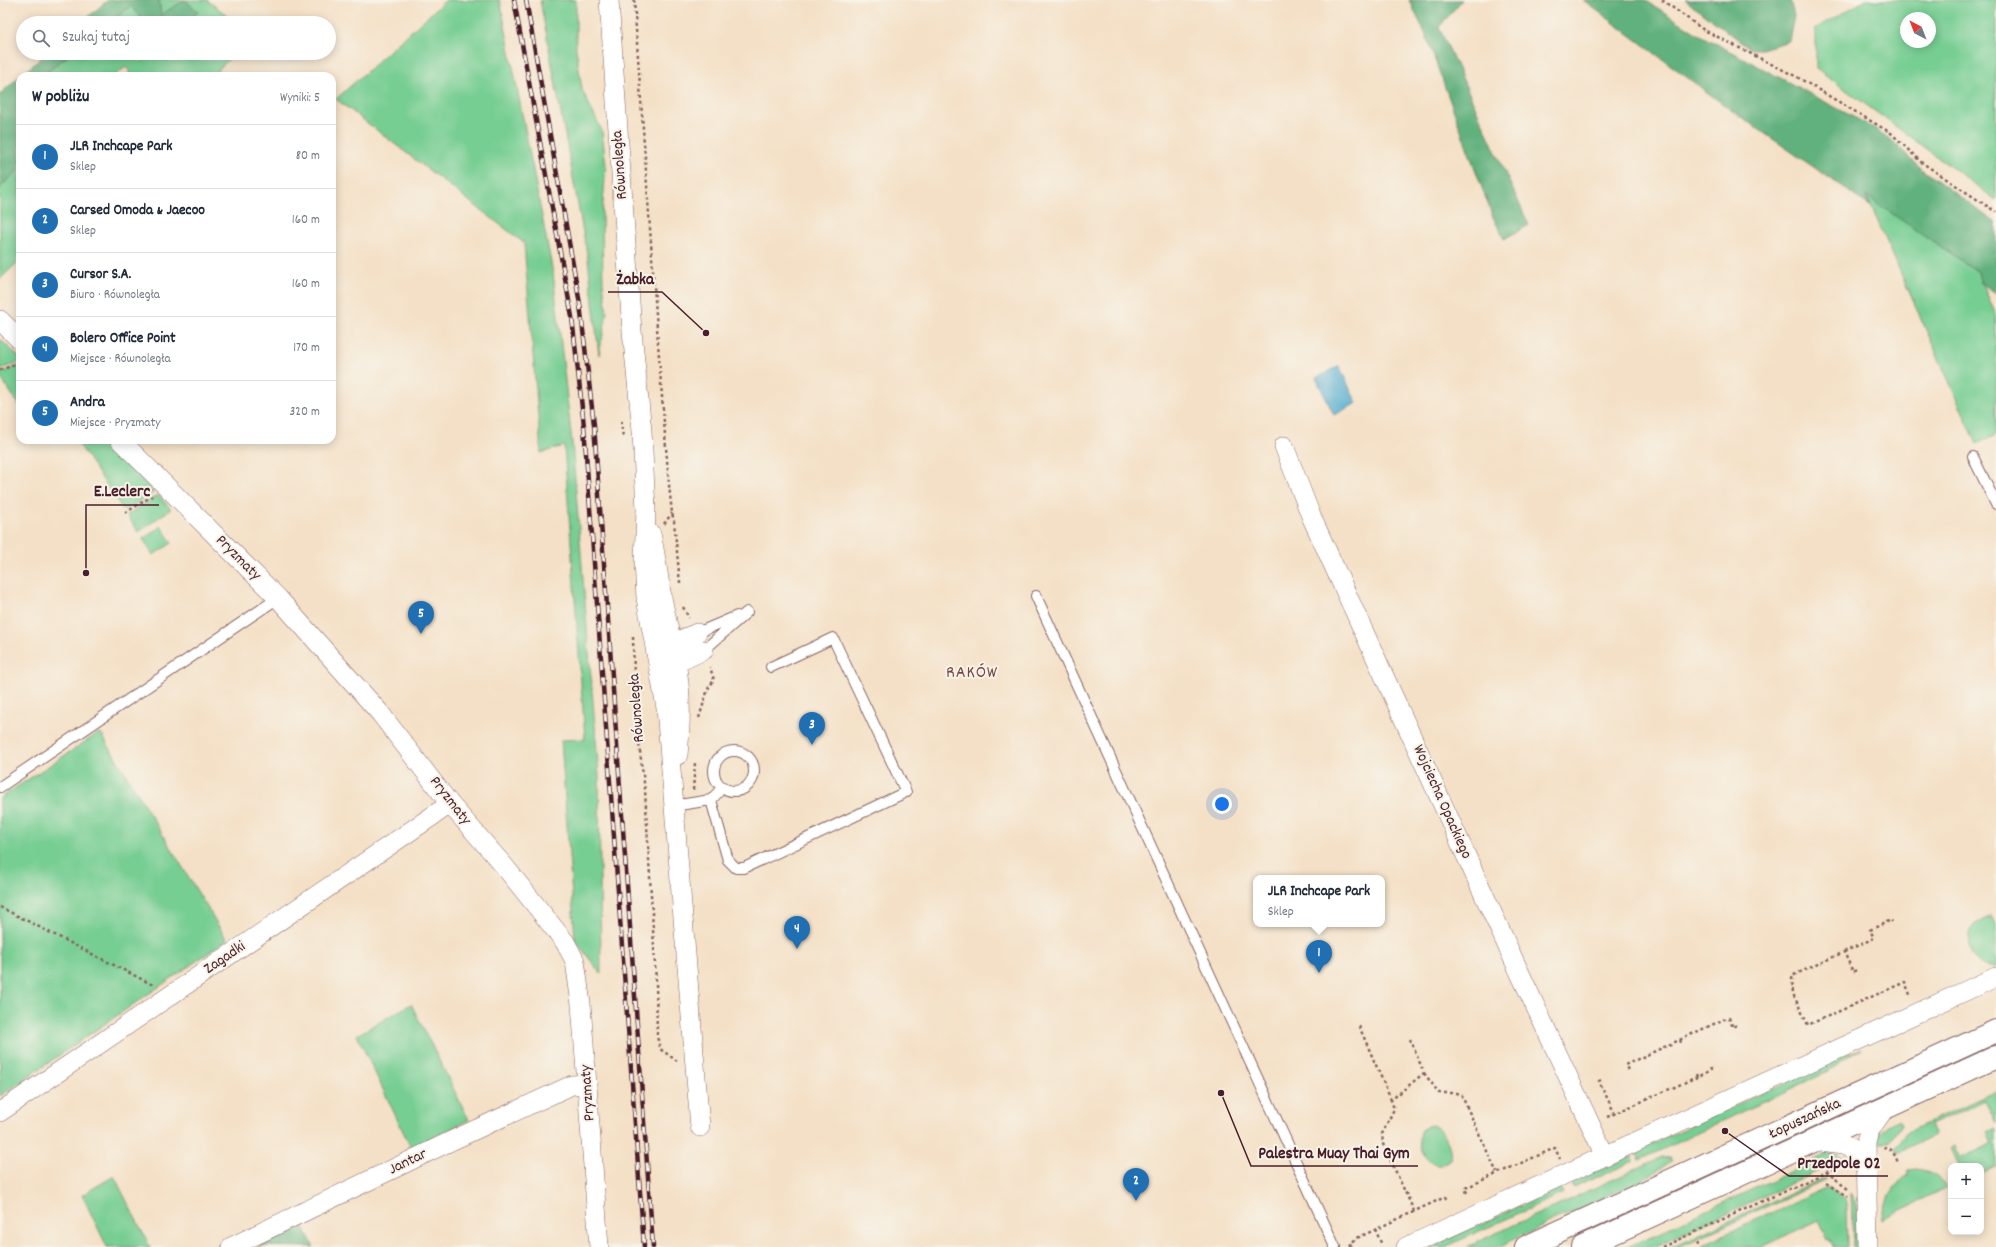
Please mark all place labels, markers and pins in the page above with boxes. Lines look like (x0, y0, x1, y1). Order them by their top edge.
callout: Żabka (608, 263, 662, 292)
callout: E.Leclerc (86, 476, 159, 505)
pin: 5 (408, 601, 434, 634)
pin: 3 (799, 712, 825, 745)
pin: 4 (784, 916, 810, 949)
pin: 1 (1306, 940, 1332, 973)
callout: Palestra Muay Thai Gym (1251, 1137, 1418, 1166)
callout: Przedpole 02 (1789, 1147, 1888, 1176)
pin: 2 (1123, 1168, 1149, 1201)

